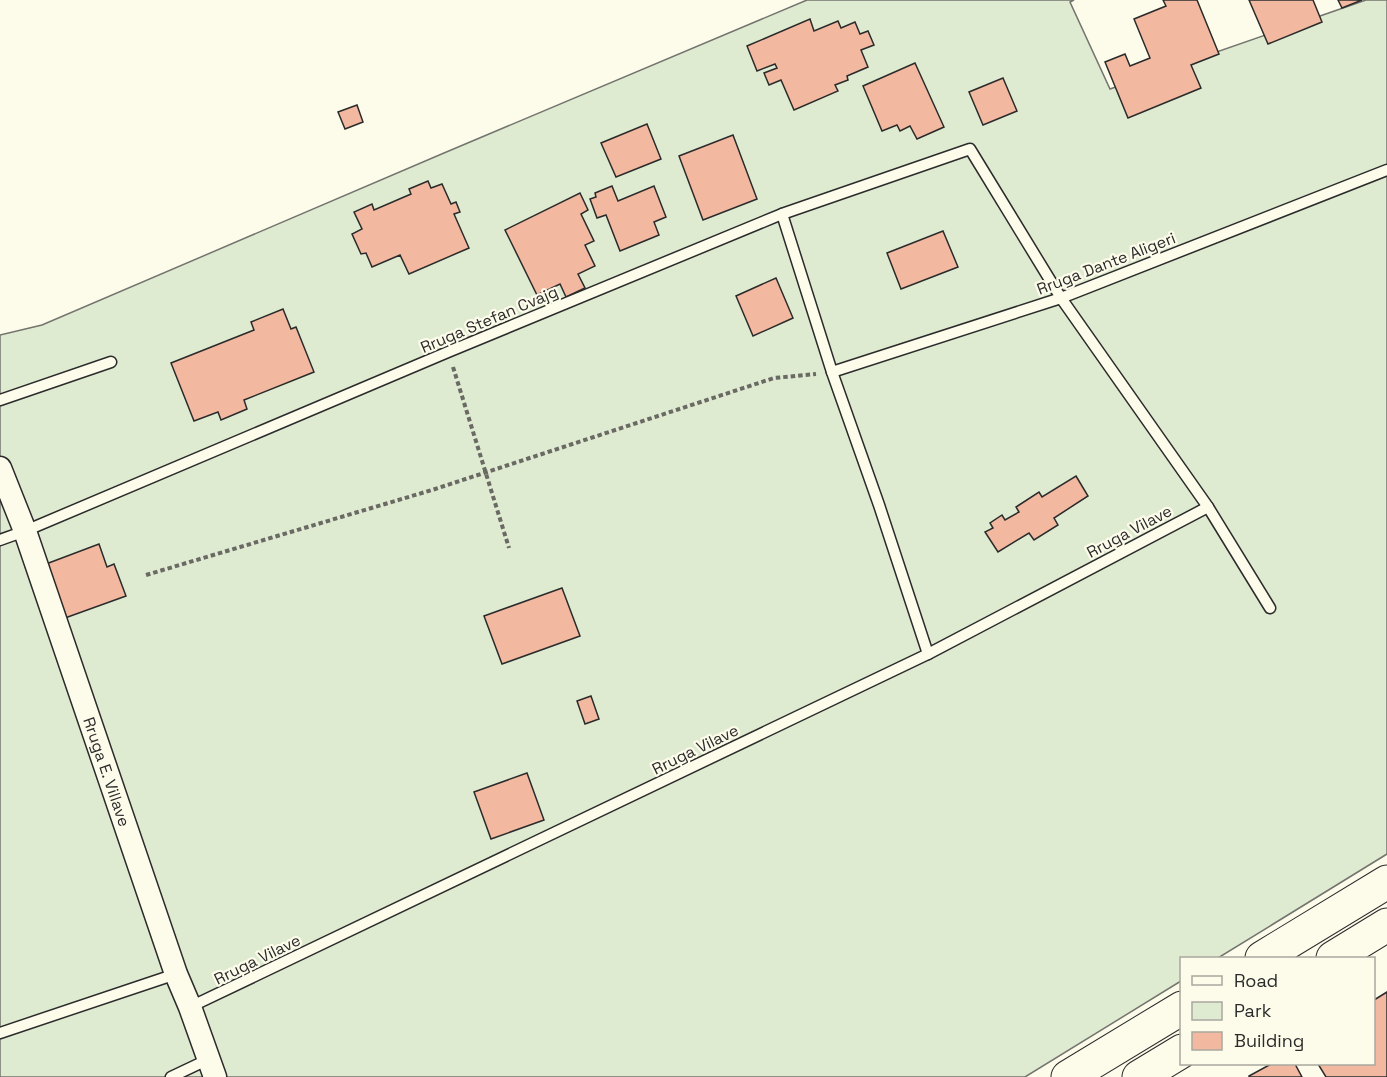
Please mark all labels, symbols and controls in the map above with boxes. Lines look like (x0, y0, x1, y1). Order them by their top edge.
street label: Rruga Dante Aligeri (1034, 227, 1179, 300)
street label: Rruga Stefan Cvajg (417, 281, 561, 358)
street label: Rruga Vilave (1083, 500, 1175, 563)
street label: Rruga E. Villave (78, 714, 135, 829)
street label: Rruga Vilave (649, 720, 742, 779)
street label: Rruga Vilave (211, 930, 304, 989)
legend (1180, 957, 1375, 1065)
text: Road (1234, 969, 1278, 992)
text: Park (1234, 999, 1272, 1022)
text: Building (1234, 1029, 1304, 1052)

